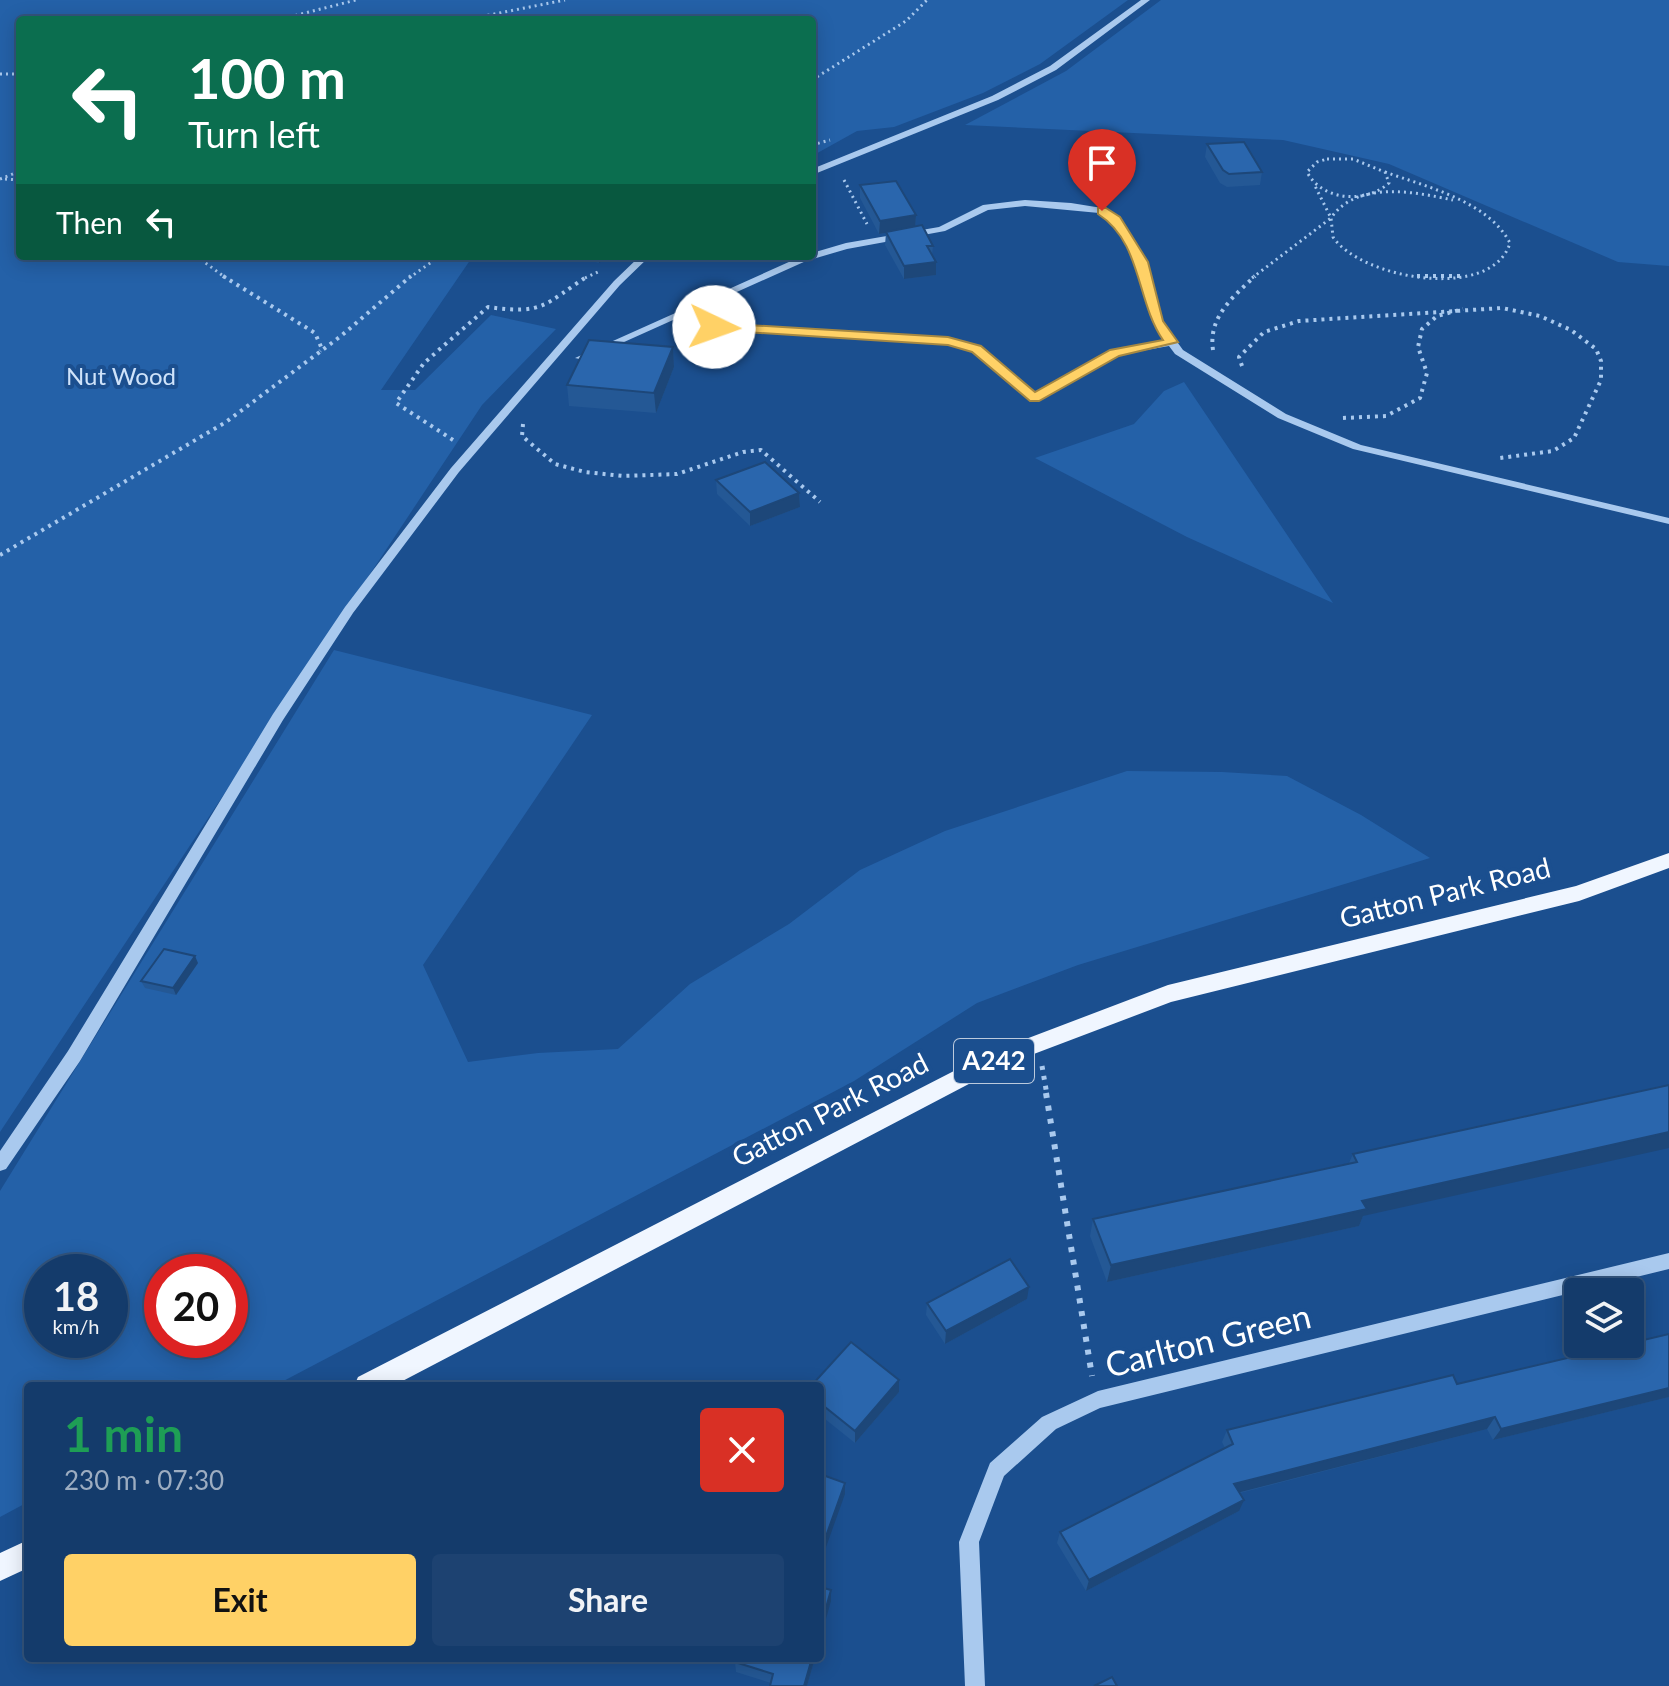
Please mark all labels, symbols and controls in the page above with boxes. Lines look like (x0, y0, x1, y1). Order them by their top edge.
text: 100 m (188, 44, 346, 111)
icon: left (56, 48, 160, 152)
text: Turn left (188, 112, 320, 156)
pin (1068, 129, 1136, 211)
icon: arrive (1080, 141, 1124, 185)
icon: left (139, 200, 183, 244)
text: Then (56, 204, 123, 240)
position arrow (672, 285, 756, 369)
park label: Nut Wood (66, 361, 176, 390)
street label: Gatton Park Road (1336, 849, 1554, 935)
road number: A242 (954, 1039, 1034, 1083)
street label: Gatton Park Road (726, 1045, 933, 1173)
speed limit sign: 20 (144, 1254, 248, 1358)
text: 18 (53, 1272, 99, 1320)
map controls (1564, 1278, 1644, 1358)
button: layers (1564, 1278, 1644, 1358)
street label: Carlton Green (1101, 1294, 1315, 1385)
text: km/h (53, 1314, 99, 1338)
text: 1 min (64, 1405, 183, 1462)
button: close (700, 1408, 784, 1492)
text: 230 m · 07:30 (64, 1464, 224, 1496)
button: Exit (64, 1554, 416, 1646)
button: Share (432, 1554, 784, 1646)

